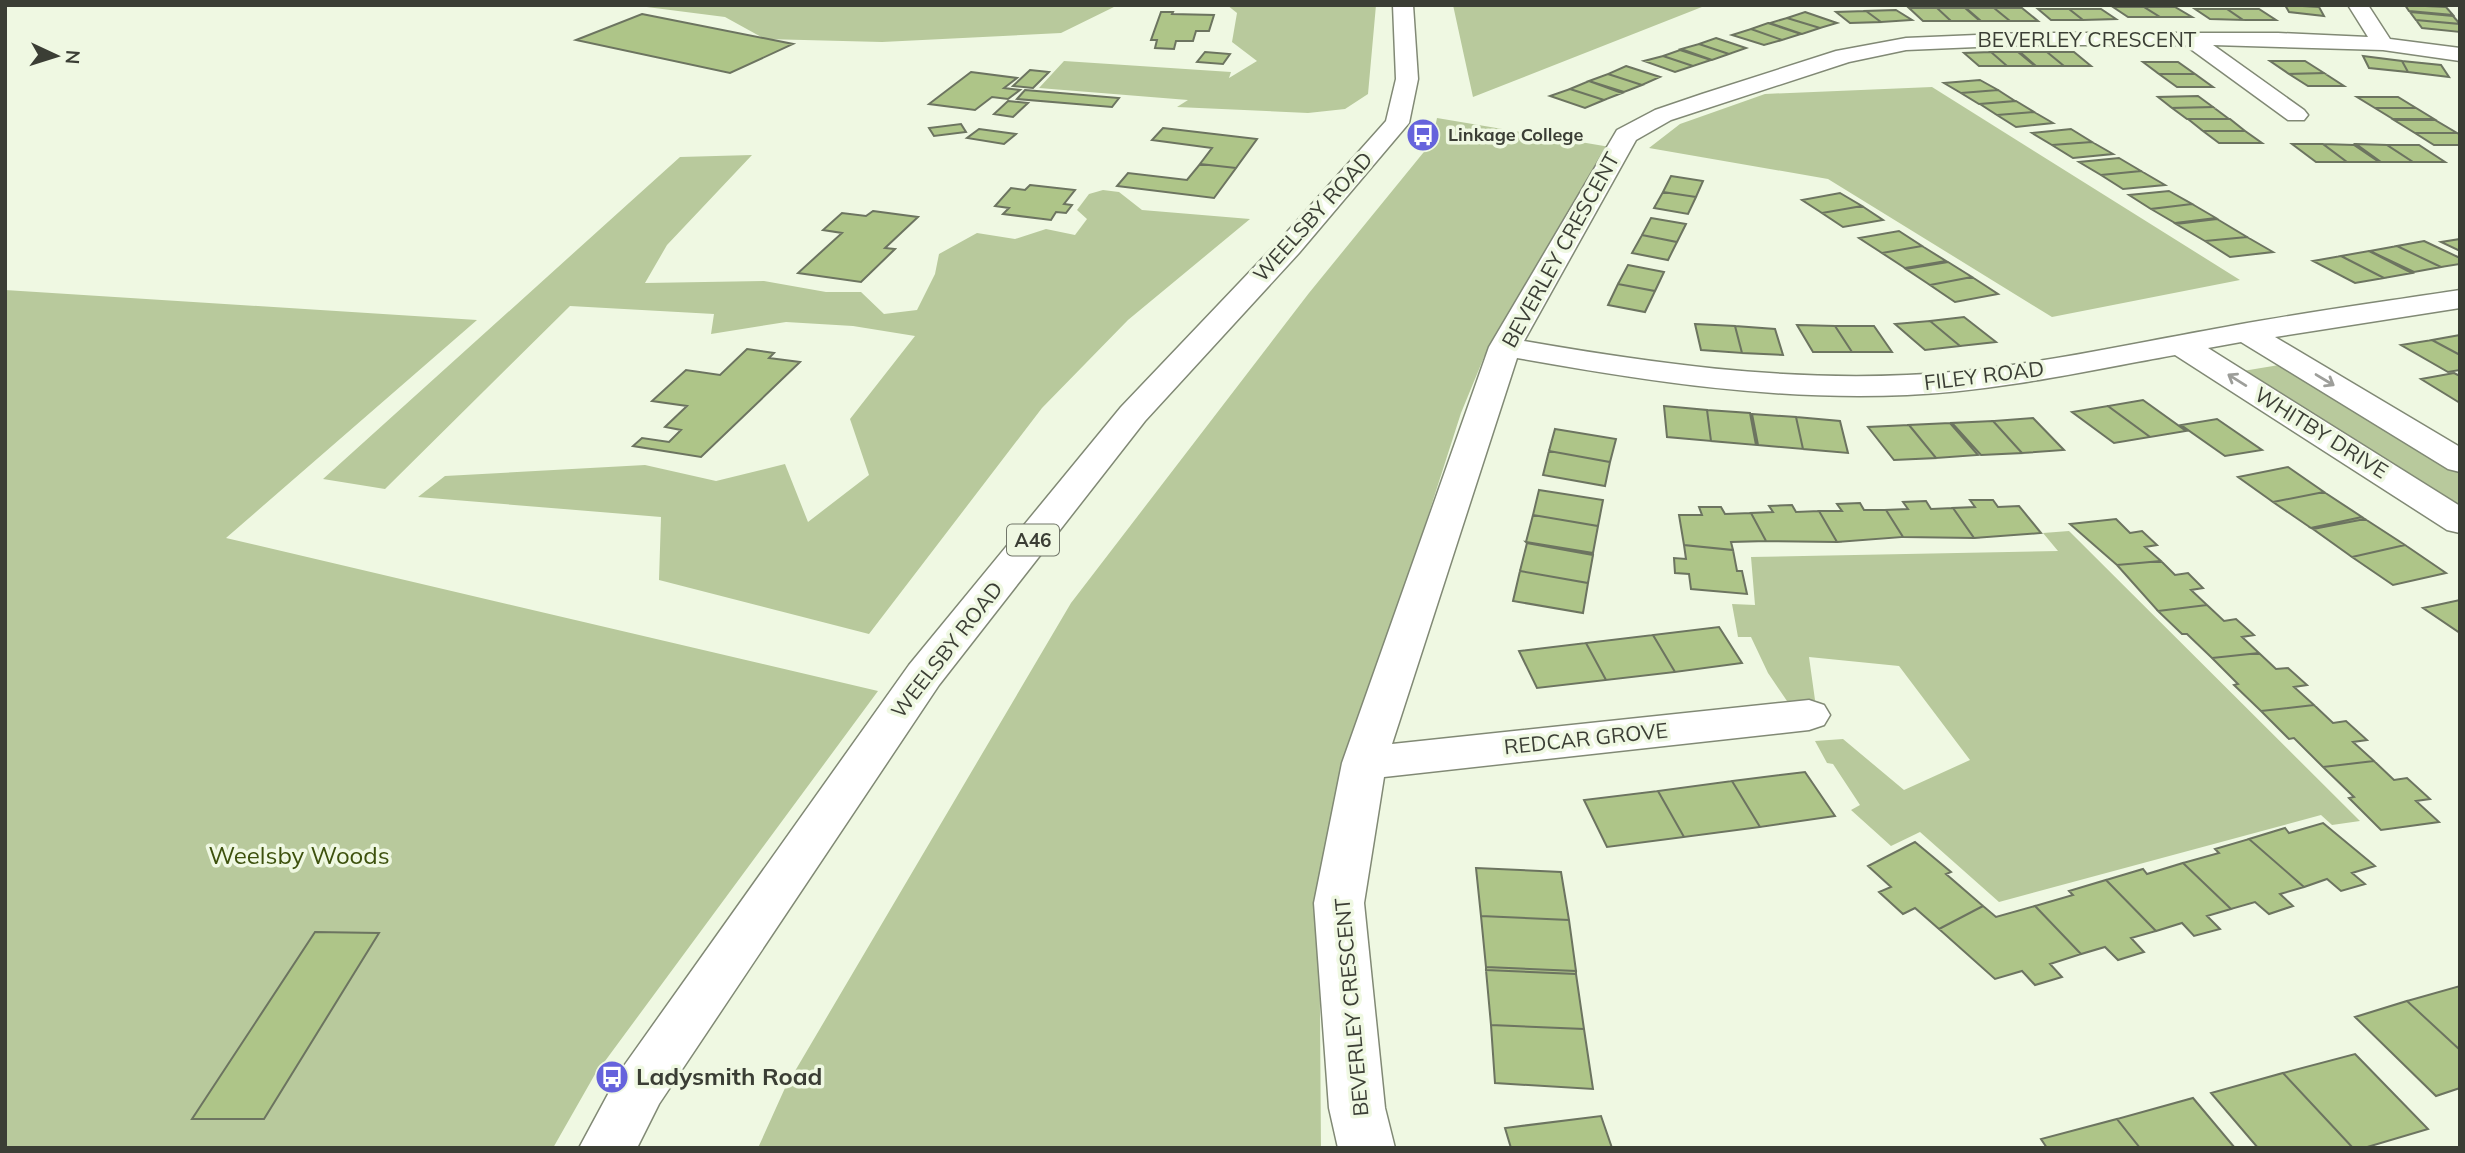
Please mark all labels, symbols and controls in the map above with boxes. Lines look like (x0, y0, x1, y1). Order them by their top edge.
north arrow (21, 21, 91, 91)
street label: BEVERLEY CRESCENT (1977, 26, 2197, 52)
text: N (60, 49, 85, 65)
bus stop icon: Linkage College (1404, 116, 1442, 154)
place label: Linkage College (1448, 123, 1583, 146)
street label: WEELSBY ROAD (1247, 146, 1377, 287)
street label: BEVERLEY CRESCENT (1496, 147, 1625, 352)
street label: FILEY ROAD (1922, 355, 2045, 395)
one-way arrow (2228, 373, 2247, 387)
one-way arrow (2314, 374, 2334, 388)
street label: WHITBY DRIVE (2250, 381, 2393, 484)
road number: A46 (1007, 524, 1059, 555)
street label: WEELSBY ROAD (885, 576, 1008, 723)
street label: REDCAR GROVE (1503, 716, 1669, 760)
park label: Weelsby Woods (208, 840, 390, 870)
street label: BEVERLEY CRESCENT (1328, 897, 1374, 1117)
bus stop icon: Ladysmith Road (593, 1058, 631, 1096)
place label: Ladysmith Road (636, 1061, 823, 1091)

